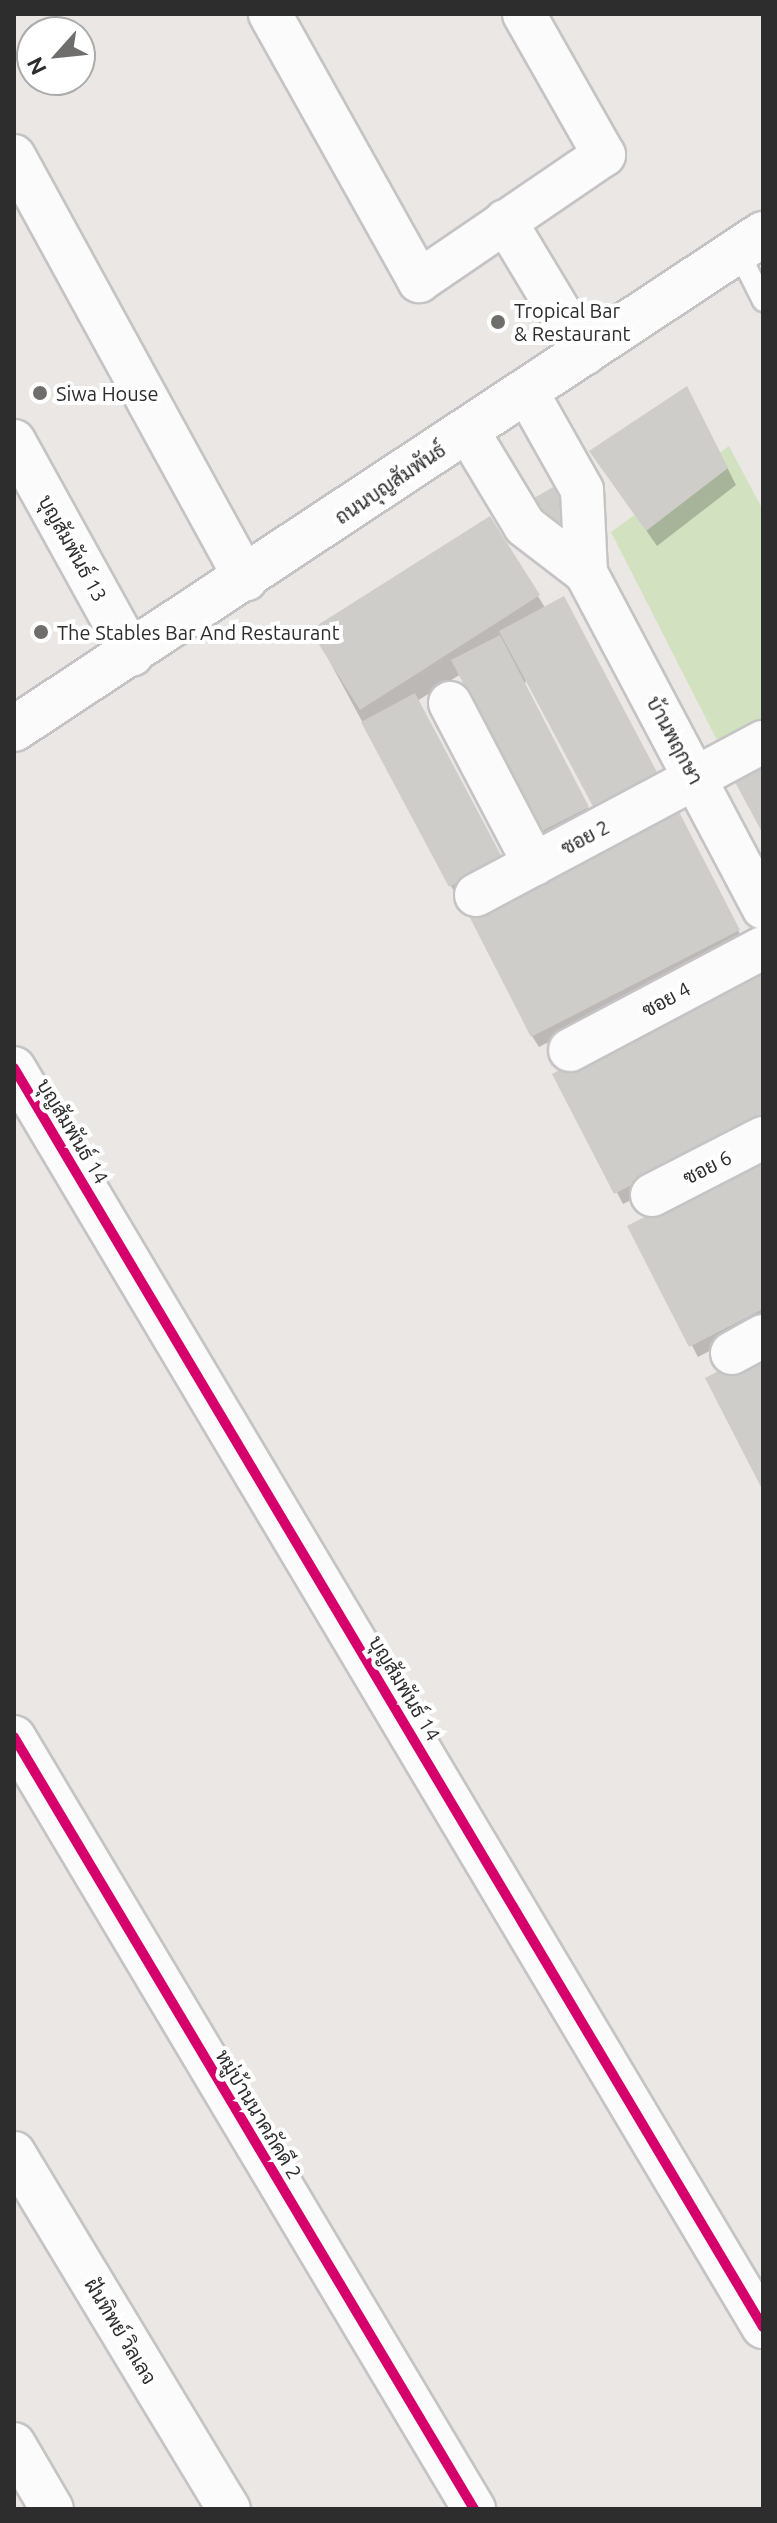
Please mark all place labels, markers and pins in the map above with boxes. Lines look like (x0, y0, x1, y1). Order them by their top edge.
place label: Tropical Bar & Restaurant (514, 298, 630, 345)
marker: Tropical Bar & Restaurant (489, 313, 507, 331)
place label: Siwa House (56, 381, 158, 405)
marker: Siwa House (31, 384, 49, 402)
place label: The Stables Bar And Restaurant (57, 620, 340, 644)
marker: The Stables Bar And Restaurant (32, 623, 50, 641)

